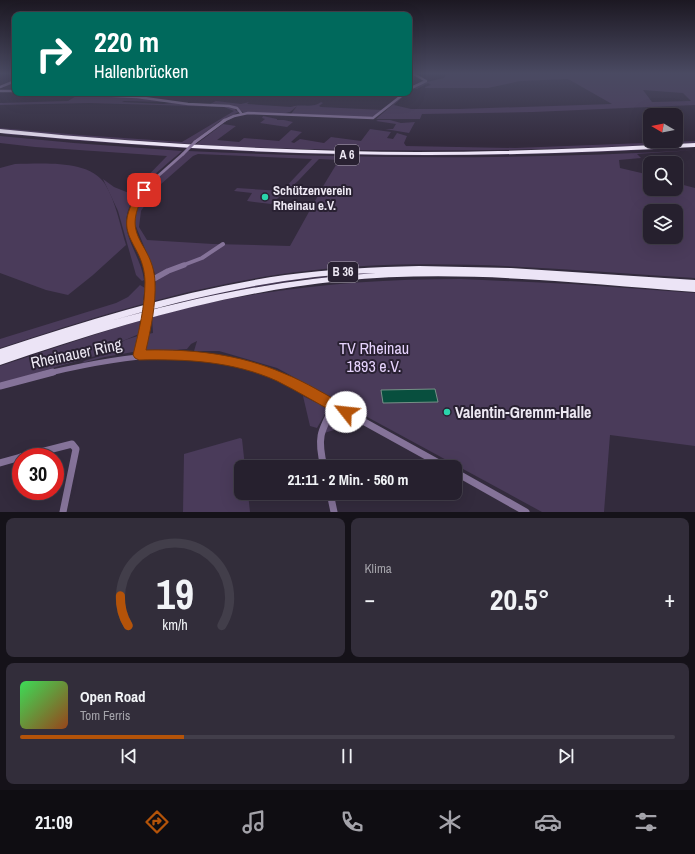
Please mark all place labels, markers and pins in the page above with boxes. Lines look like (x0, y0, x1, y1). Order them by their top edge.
pin (127, 173, 161, 207)
place label: Schützenverein Rheinau e.V. (273, 182, 352, 214)
marker: Schützenverein Rheinau e.V. (260, 192, 270, 202)
place label: Valentin-Gremm-Halle (455, 401, 591, 423)
marker: Valentin-Gremm-Halle (442, 407, 452, 417)

